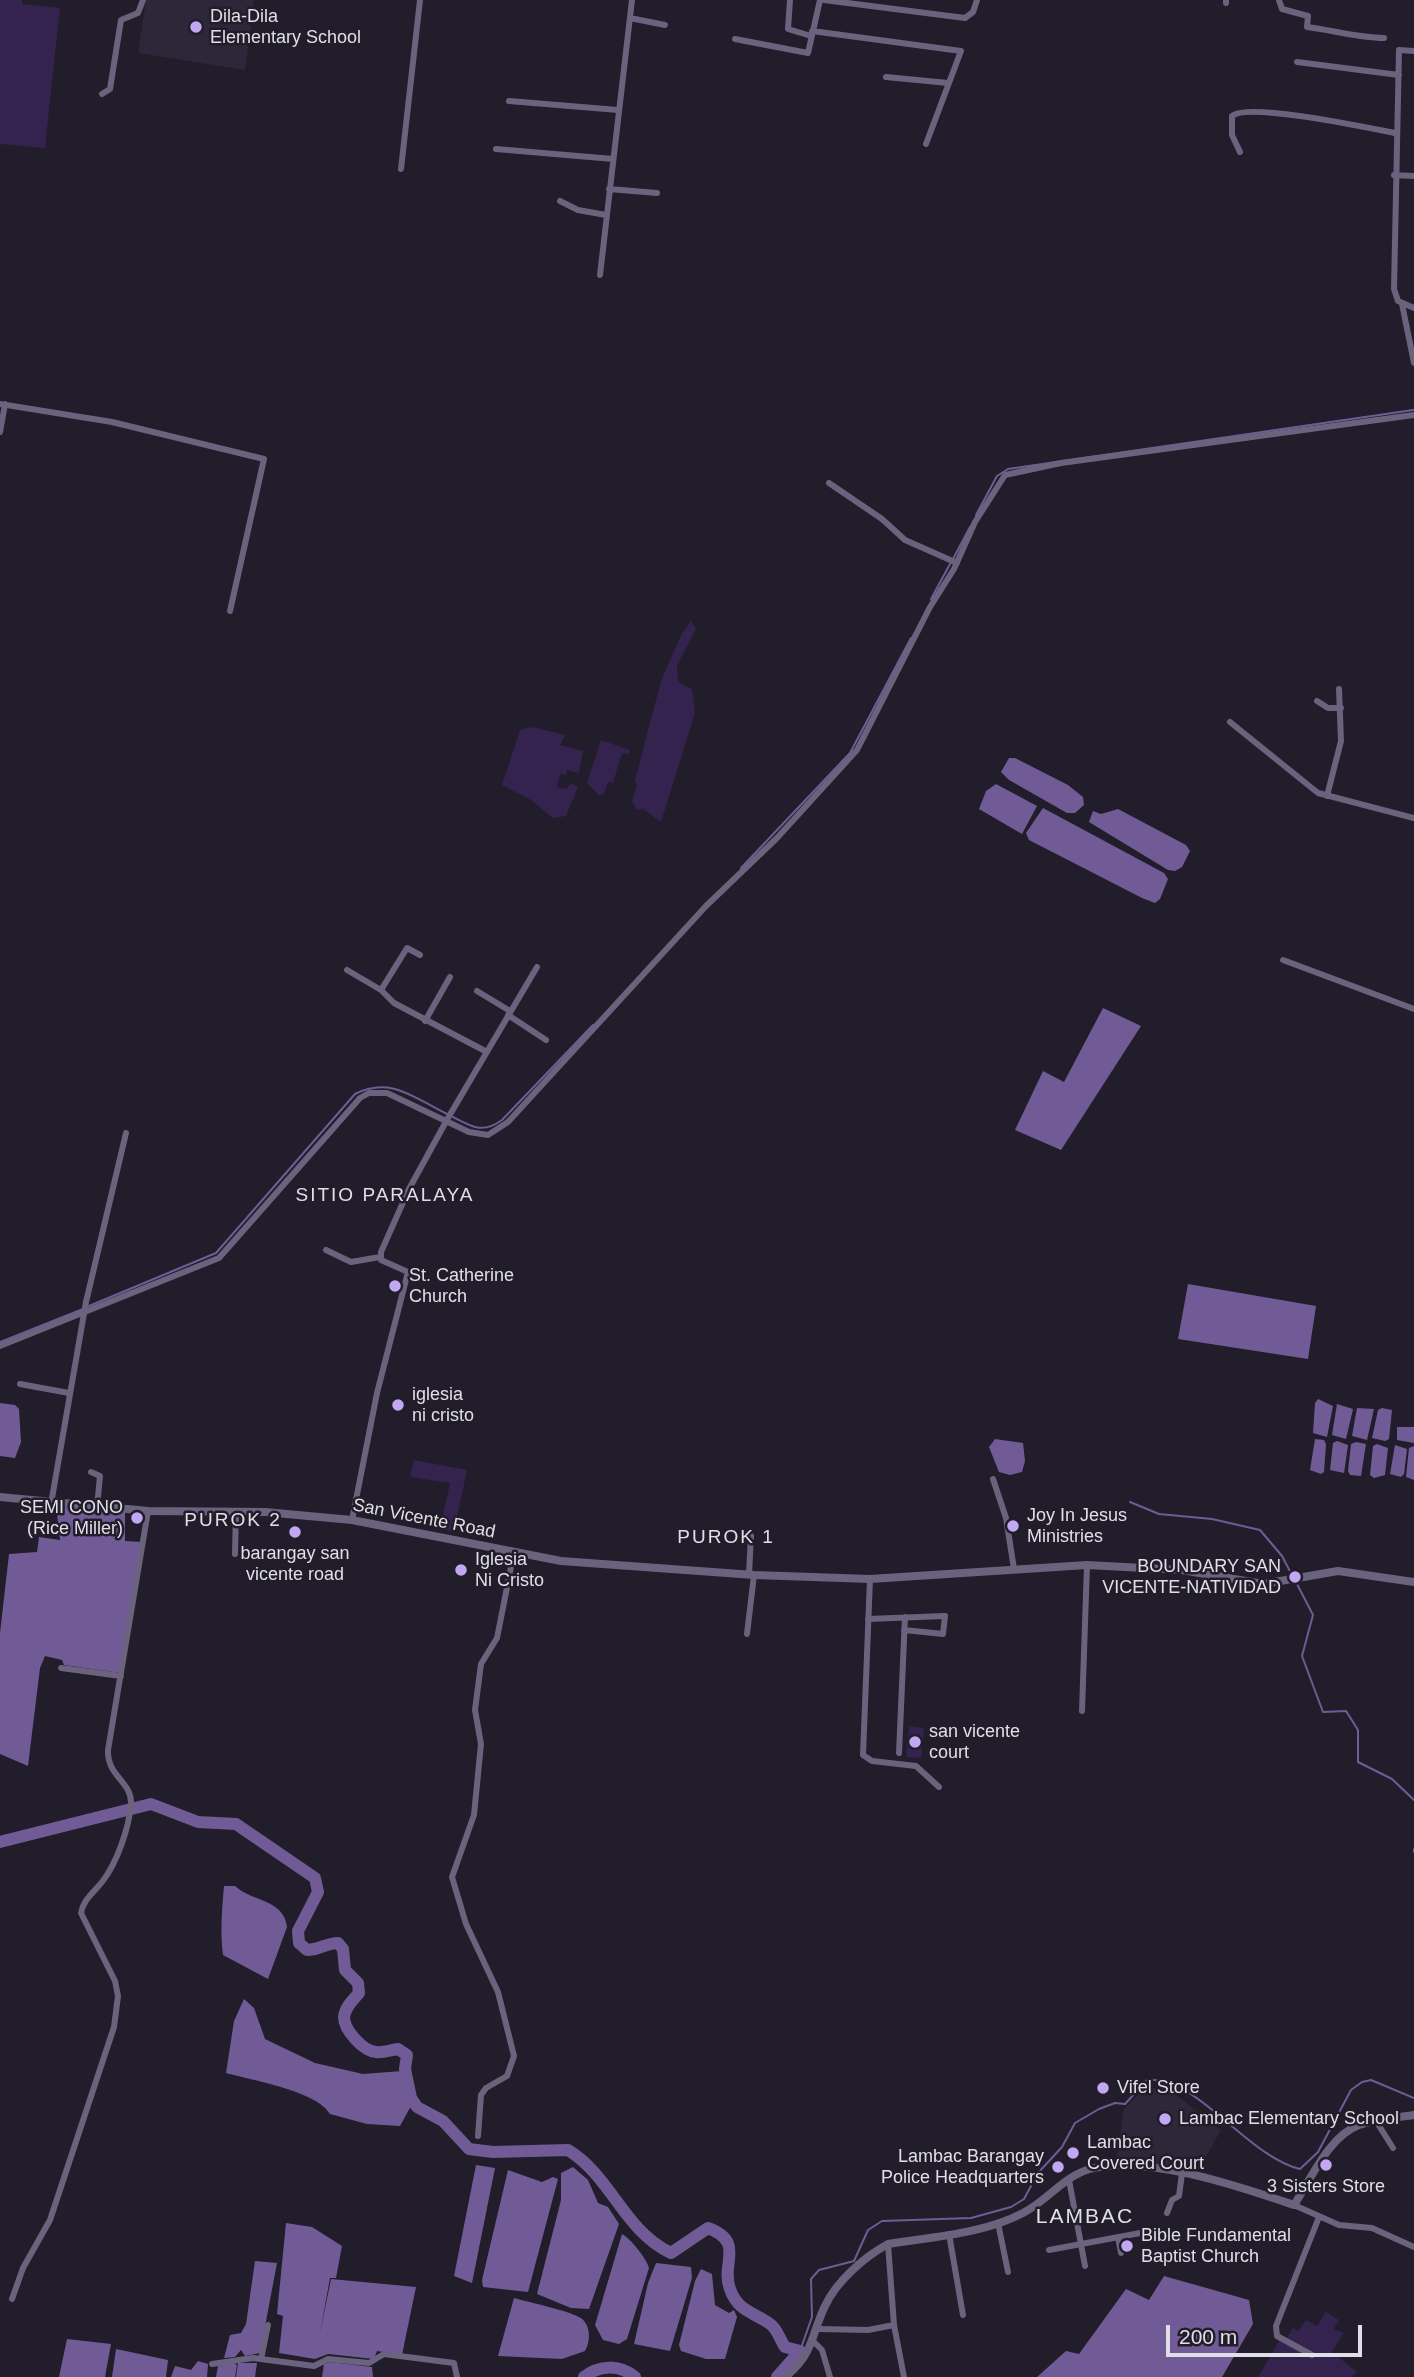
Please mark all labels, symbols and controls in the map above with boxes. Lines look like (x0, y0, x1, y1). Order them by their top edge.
place label: Dila-Dila Elementary School (210, 6, 361, 48)
marker: Dila-Dila Elementary School (188, 19, 204, 35)
district label: SITIO PARALAYA (297, 1185, 473, 1207)
place label: St. Catherine Church (409, 1265, 514, 1308)
marker: St. Catherine Church (387, 1278, 403, 1294)
place label: iglesia ni cristo (412, 1384, 474, 1426)
marker: iglesia ni cristo (390, 1397, 406, 1413)
street label: San Vicente Road (351, 1495, 497, 1543)
place label: SEMI CONO (Rice Miller) (20, 1497, 123, 1540)
place label: Joy In Jesus Ministries (1027, 1505, 1127, 1548)
marker: SEMI CONO (Rice Miller) (129, 1510, 145, 1526)
district label: PUROK 2 (185, 1510, 281, 1532)
marker: Joy In Jesus Ministries (1005, 1518, 1021, 1534)
marker: barangay san vicente road (287, 1524, 303, 1540)
district label: PUROK 1 (678, 1527, 774, 1549)
place label: barangay san vicente road (240, 1543, 350, 1586)
place label: Iglesia Ni Cristo (475, 1549, 544, 1592)
place label: BOUNDARY SAN VICENTE-NATIVIDAD (1102, 1556, 1281, 1598)
marker: Iglesia Ni Cristo (453, 1562, 469, 1578)
marker: BOUNDARY SAN VICENTE-NATIVIDAD (1287, 1569, 1303, 1585)
place label: san vicente court (929, 1721, 1020, 1764)
marker: san vicente court (907, 1734, 923, 1750)
place label: Vifel Store (1117, 2077, 1200, 2099)
marker: Vifel Store (1095, 2080, 1111, 2096)
place label: Lambac Elementary School (1179, 2108, 1399, 2130)
marker: Lambac Elementary School (1157, 2111, 1173, 2127)
place label: Lambac Covered Court (1087, 2132, 1204, 2174)
marker: Lambac Covered Court (1065, 2145, 1081, 2161)
place label: Lambac Barangay Police Headquarters (881, 2146, 1044, 2188)
marker: 3 Sisters Store (1318, 2157, 1334, 2173)
marker: Lambac Barangay Police Headquarters (1050, 2159, 1066, 2175)
place label: 3 Sisters Store (1267, 2176, 1385, 2198)
district label: LAMBAC (1037, 2204, 1133, 2230)
place label: Bible Fundamental Baptist Church (1141, 2225, 1291, 2268)
marker: Bible Fundamental Baptist Church (1119, 2238, 1135, 2254)
scale bar (1169, 2310, 1365, 2354)
text: 200 m (1179, 2325, 1237, 2348)

